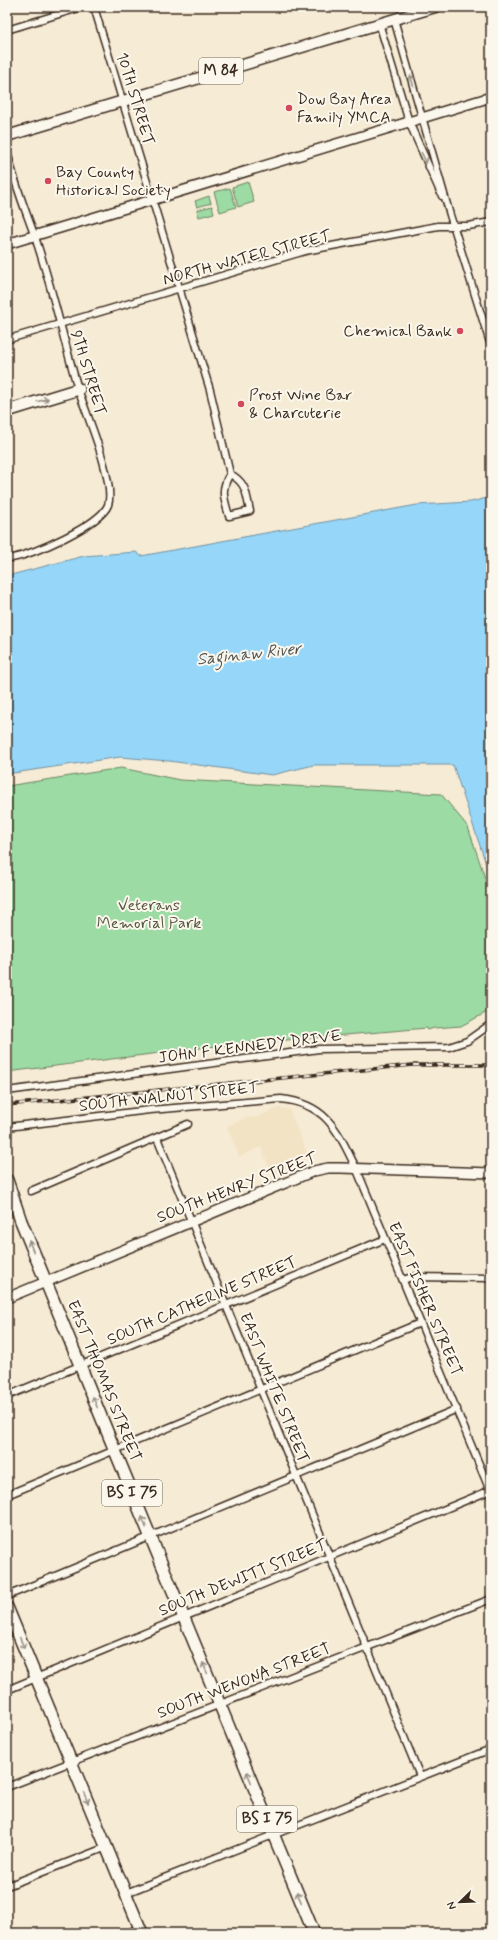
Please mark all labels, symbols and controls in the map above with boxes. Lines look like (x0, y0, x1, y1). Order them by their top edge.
street label: 10TH STREET (111, 50, 159, 148)
road number: M 84 (199, 58, 243, 84)
one-way arrow (408, 75, 415, 88)
place label: Dow Bay Area Family YMCA (297, 89, 392, 128)
marker: Dow Bay Area Family YMCA (284, 103, 294, 113)
one-way arrow (421, 152, 428, 164)
place label: Bay County Historical Society (56, 162, 171, 201)
marker: Bay County Historical Society (43, 176, 53, 186)
street label: NORTH WATER STREET (161, 225, 334, 291)
place label: Chemical Bank (343, 321, 452, 342)
marker: Chemical Bank (455, 326, 465, 336)
street label: 9TH STREET (65, 328, 111, 418)
place label: Prost Wine Bar & Charcuterie (249, 385, 353, 424)
one-way arrow (36, 396, 49, 403)
marker: Prost Wine Bar & Charcuterie (236, 399, 246, 409)
water label: Saginaw River (196, 637, 304, 672)
park label: Veterans Memorial Park (97, 895, 201, 934)
street label: JOHN F KENNEDY DRIVE (157, 1025, 343, 1069)
street label: SOUTH WALNUT STREET (78, 1077, 261, 1117)
street label: SOUTH HENRY STREET (154, 1147, 321, 1228)
street label: EAST FISHER STREET (383, 1219, 467, 1379)
one-way arrow (27, 1240, 34, 1252)
street label: SOUTH CATHERINE STREET (104, 1251, 300, 1351)
street label: EAST THOMAS STREET (62, 1297, 146, 1465)
street label: EAST WHITE STREET (234, 1310, 314, 1466)
one-way arrow (90, 1397, 98, 1409)
road number: BS I 75 (102, 1480, 162, 1506)
one-way arrow (140, 1517, 148, 1529)
street label: SOUTH DEWITT STREET (156, 1534, 331, 1621)
one-way arrow (18, 1637, 26, 1649)
street label: SOUTH WENONA STREET (154, 1638, 334, 1724)
one-way arrow (201, 1663, 208, 1675)
one-way arrow (245, 1771, 253, 1783)
one-way arrow (83, 1791, 90, 1803)
road number: BS I 75 (237, 1806, 297, 1832)
north arrow (440, 1882, 480, 1922)
one-way arrow (295, 1891, 302, 1903)
text: N (444, 1899, 460, 1912)

